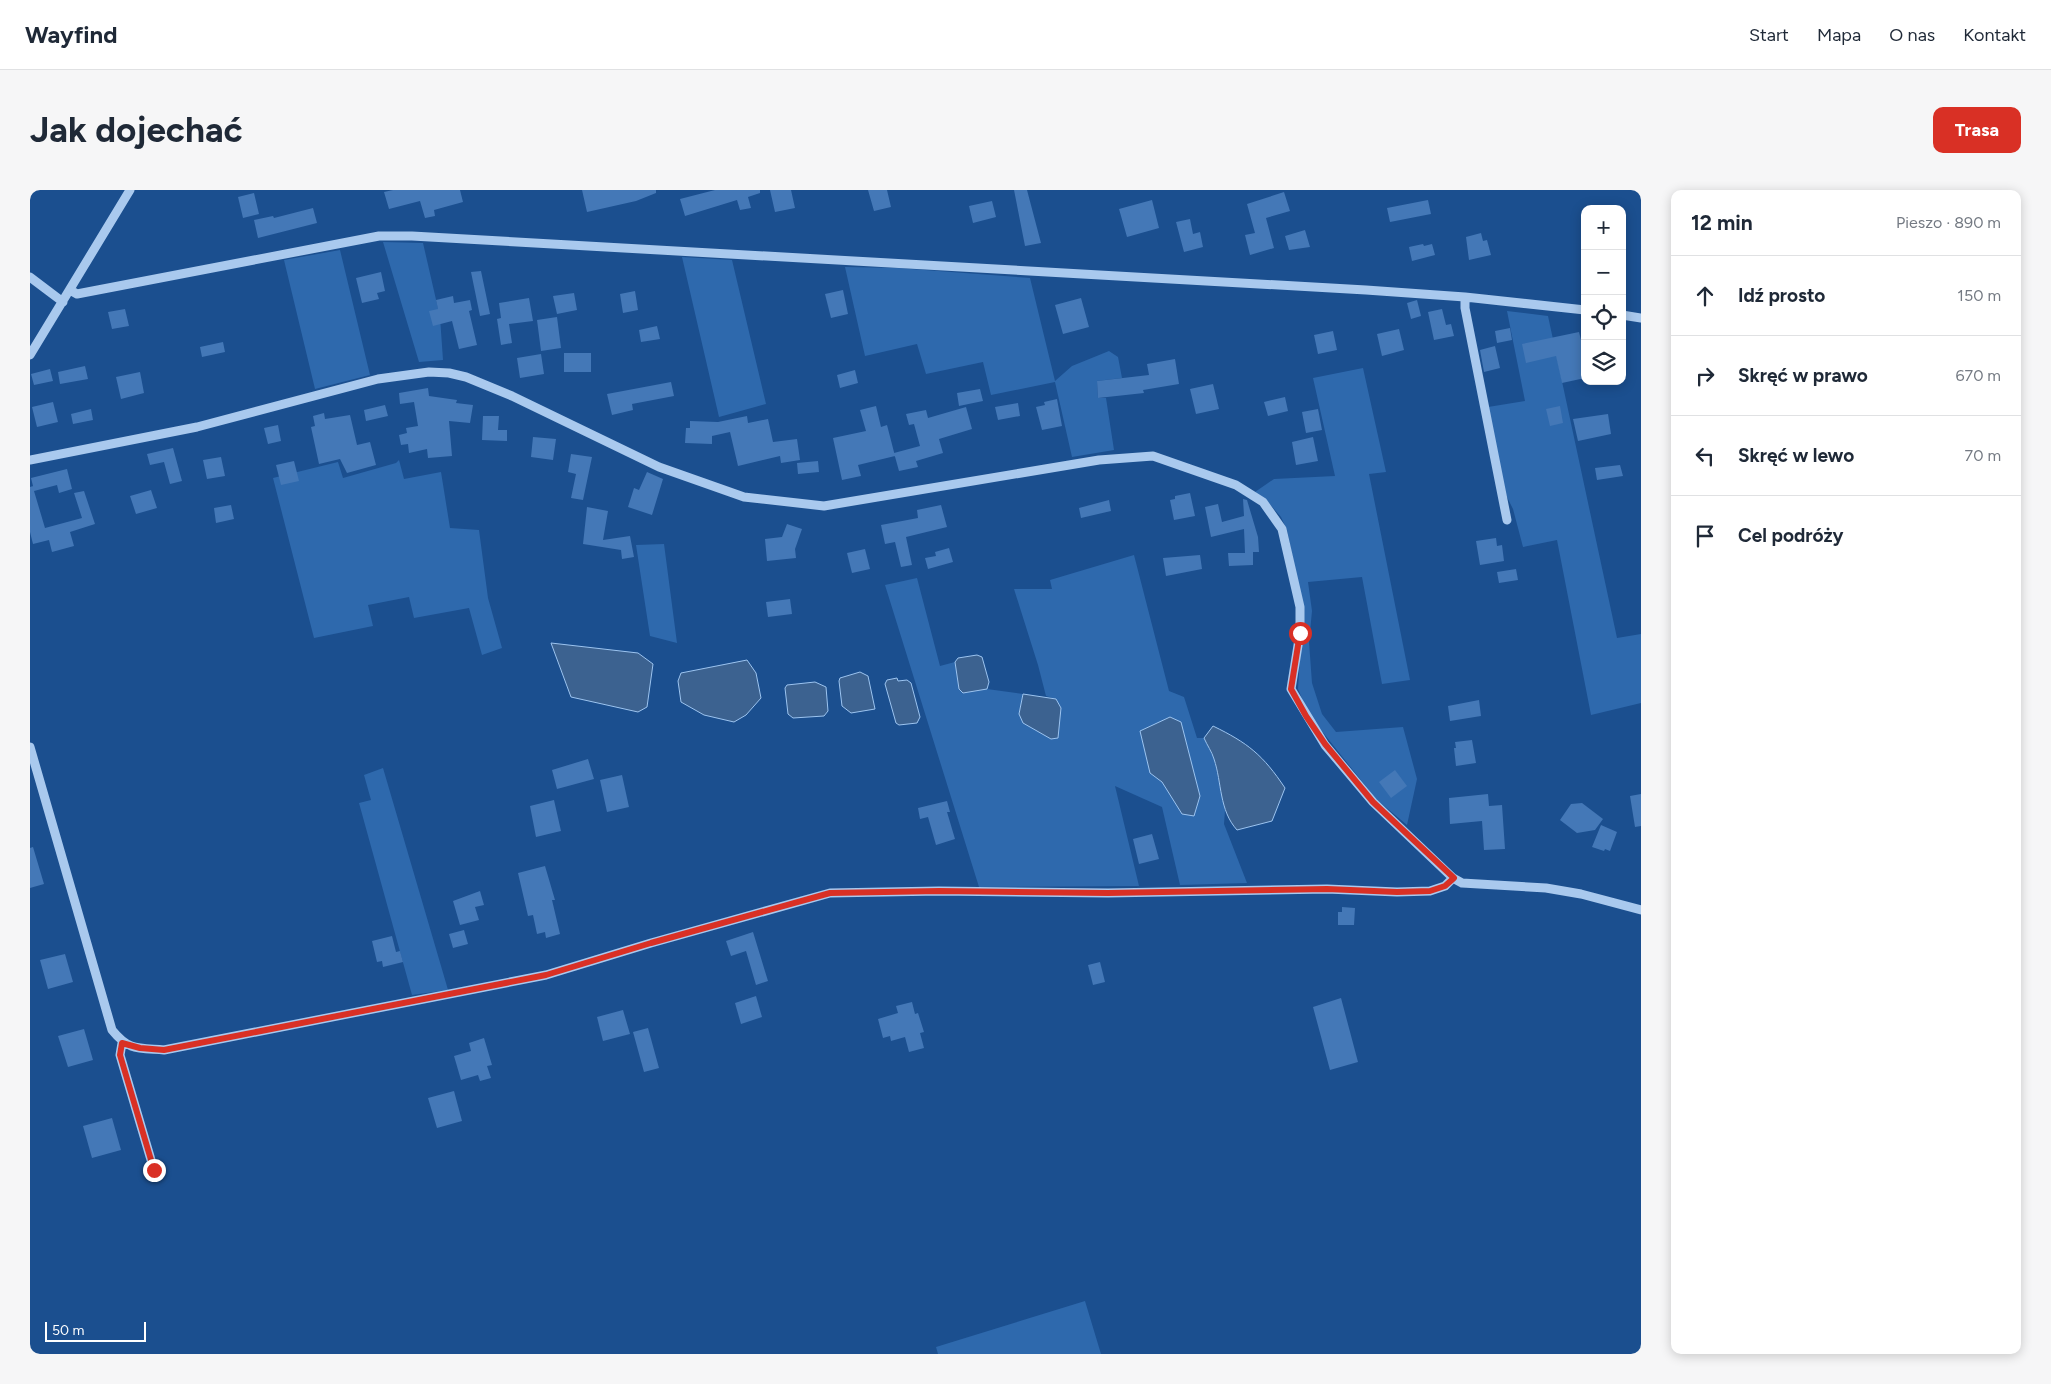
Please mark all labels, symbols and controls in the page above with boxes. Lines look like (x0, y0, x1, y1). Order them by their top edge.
text: Wayfind (25, 20, 118, 49)
text: Start (1749, 24, 1789, 46)
text: Mapa (1817, 24, 1861, 46)
text: O nas (1889, 24, 1935, 46)
text: Kontakt (1963, 24, 2026, 46)
button: Trasa (1933, 107, 2021, 153)
text: Jak dojechać (30, 109, 243, 151)
map controls (1581, 205, 1626, 385)
button: + (1581, 205, 1626, 250)
text: 12 min (1691, 210, 1753, 235)
text: Pieszo · 890 m (1896, 213, 2001, 232)
button: − (1581, 250, 1626, 295)
icon: ahead (1691, 282, 1719, 310)
text: Idź prosto (1738, 284, 1825, 307)
text: 150 m (1957, 286, 2001, 305)
button: locate (1581, 295, 1626, 340)
button: layers (1581, 340, 1626, 385)
icon: right (1691, 362, 1719, 390)
text: Skręć w prawo (1738, 364, 1868, 387)
text: 670 m (1956, 366, 2001, 385)
icon: left (1691, 442, 1719, 470)
text: Skręć w lewo (1738, 444, 1854, 467)
text: 70 m (1965, 446, 2001, 465)
icon: arrive (1691, 522, 1719, 550)
text: Cel podróży (1738, 524, 1844, 547)
route start (1289, 622, 1312, 645)
route end (143, 1159, 166, 1182)
scale bar (45, 1319, 146, 1342)
text: 50 m (52, 1322, 84, 1339)

